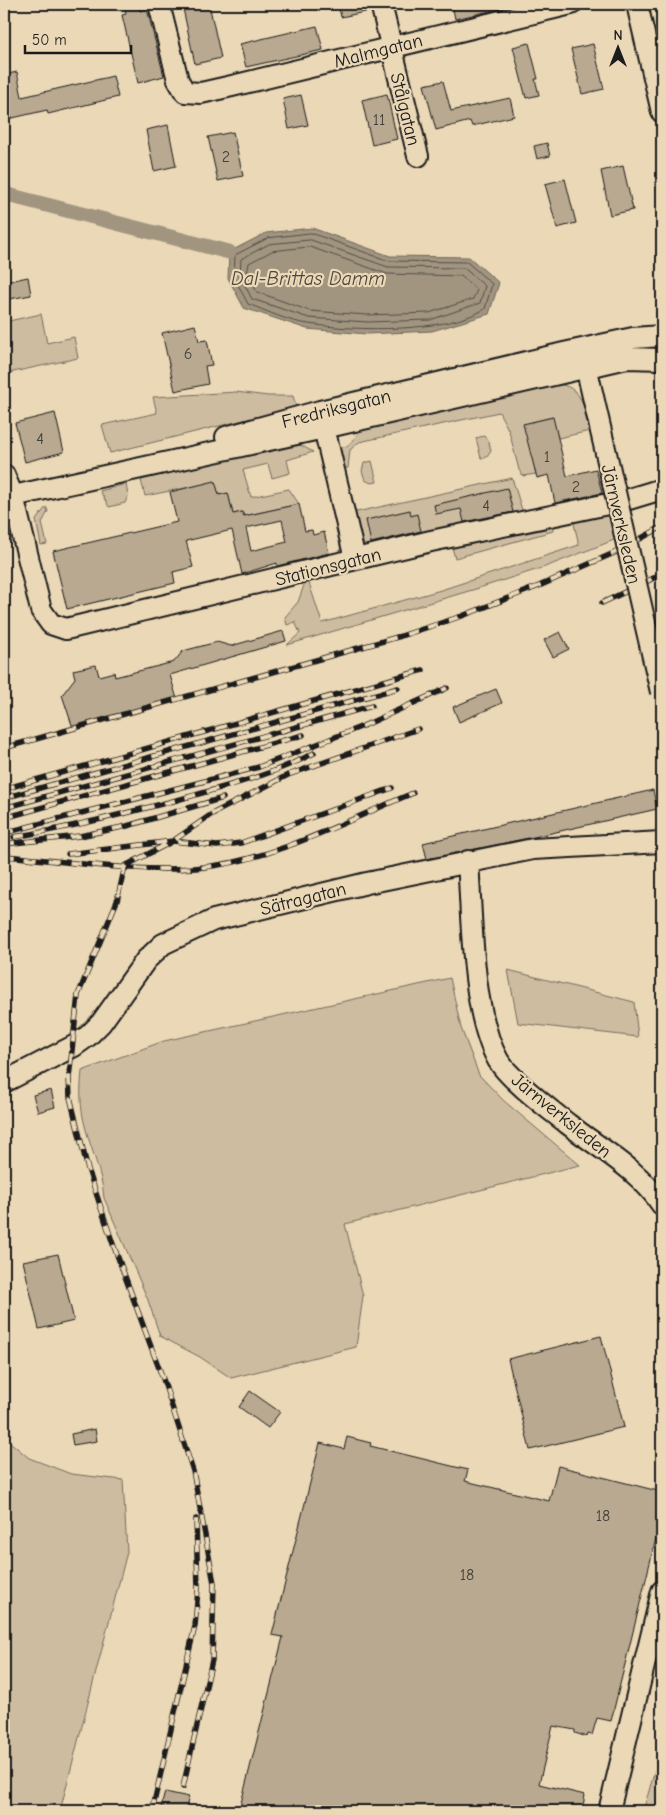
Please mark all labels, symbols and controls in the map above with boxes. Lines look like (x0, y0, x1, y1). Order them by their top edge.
scale bar (25, 22, 131, 54)
north arrow (594, 22, 644, 72)
text: N (613, 27, 623, 44)
street label: Malmgatan (332, 29, 425, 73)
text: 50 m (32, 31, 67, 49)
street label: Stålgatan (385, 70, 425, 148)
house number: 11 (373, 111, 385, 129)
house number: 2 (222, 148, 230, 166)
water label: Dal-Brittas Damm (231, 267, 385, 290)
house number: 6 (184, 345, 192, 363)
street label: Fredriksgatan (279, 385, 393, 433)
house number: 4 (36, 430, 44, 448)
house number: 1 (544, 448, 550, 466)
street label: Järnverksleden (597, 462, 645, 586)
house number: 2 (572, 478, 580, 496)
house number: 4 (482, 497, 490, 515)
street label: Stationsgatan (273, 543, 383, 591)
street label: Sätragatan (258, 878, 348, 920)
street label: Järnverksleden (507, 1069, 616, 1163)
house number: 18 (596, 1507, 610, 1525)
house number: 18 (460, 1566, 474, 1584)

